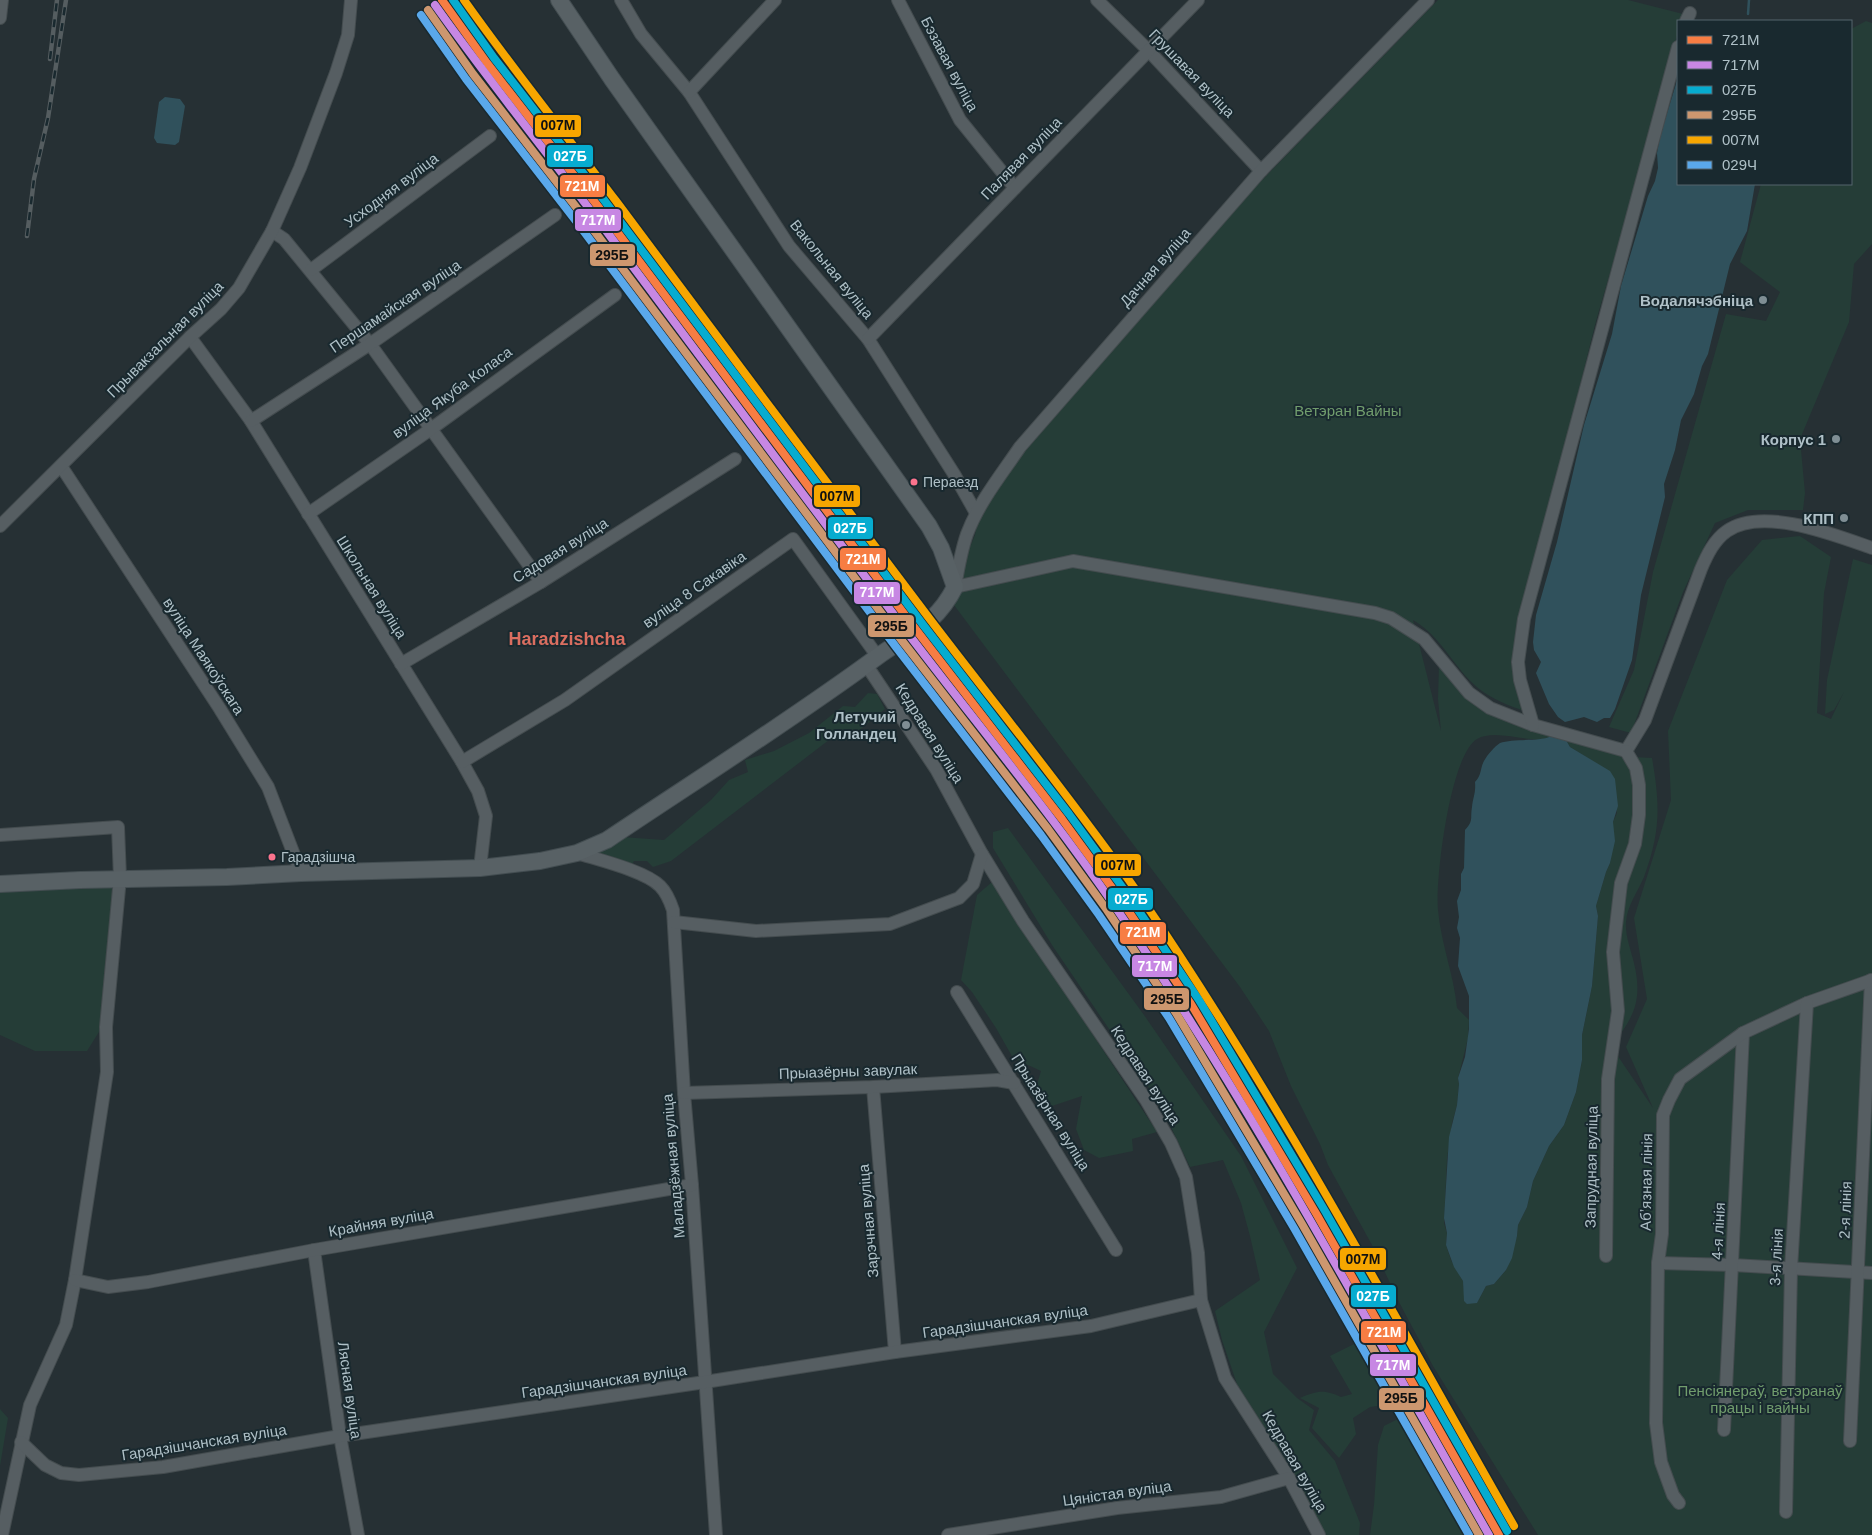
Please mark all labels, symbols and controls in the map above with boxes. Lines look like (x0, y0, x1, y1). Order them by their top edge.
street label: Бэзавая вуліца (918, 14, 982, 115)
legend (1677, 20, 1852, 185)
street label: Грушавая вуліца (1146, 26, 1239, 121)
text: 721М (1722, 31, 1760, 48)
text: 717М (1722, 56, 1760, 73)
text: 027Б (1722, 81, 1757, 98)
text: 295Б (1722, 106, 1757, 123)
street label: Палявая вуліца (977, 113, 1065, 203)
line badge: 007М (534, 114, 582, 138)
text: 007М (540, 117, 576, 133)
text: 007М (1722, 131, 1760, 148)
line badge: 027Б (546, 144, 594, 168)
text: 027Б (553, 148, 587, 164)
street label: Усходняя вуліца (341, 149, 442, 231)
text: 029Ч (1722, 156, 1757, 173)
line badge: 721М (559, 174, 606, 198)
text: 721М (564, 178, 600, 194)
line badge: 717М (574, 208, 622, 232)
text: 717М (580, 212, 616, 228)
street label: Вакольная вуліца (787, 216, 878, 322)
street label: Дачная вуліца (1116, 224, 1194, 310)
line badge: 295Б (589, 243, 636, 267)
text: 295Б (595, 247, 629, 263)
street label: Першамайская вуліца (327, 256, 464, 356)
street label: Прывакзальная вуліца (103, 277, 227, 401)
place label: Водалячэбніца (1640, 292, 1754, 309)
marker: Водалячэбніца (1757, 294, 1769, 306)
street label: вуліца Якуба Коласа (389, 343, 516, 441)
park label: Ветэран Вайны (1294, 402, 1402, 419)
place label: Корпус 1 (1761, 431, 1826, 448)
marker: Корпус 1 (1830, 433, 1842, 445)
place label: Пераезд (923, 474, 978, 490)
marker: Пераезд (909, 477, 919, 487)
line badge: 007М (813, 484, 861, 508)
text: 007М (819, 488, 855, 504)
place label: КПП (1803, 510, 1834, 527)
marker: КПП (1838, 512, 1850, 524)
street label: Садовая вуліца (509, 514, 611, 586)
line badge: 027Б (827, 516, 874, 540)
text: 027Б (833, 520, 867, 536)
street label: Школьная вуліца (334, 533, 411, 642)
street label: вуліца 8 Сакавіка (639, 547, 749, 631)
line badge: 721М (839, 547, 887, 571)
text: 721М (845, 551, 881, 567)
line badge: 717М (853, 581, 901, 605)
text: 717М (859, 584, 895, 600)
street label: вуліца Маякоўскага (160, 594, 248, 718)
line badge: 295Б (867, 614, 915, 638)
text: 295Б (874, 618, 908, 634)
district label: Haradzishcha (508, 629, 627, 649)
street label: Кедравая вуліца (892, 680, 968, 787)
place label: Летучий Голландец (816, 708, 897, 742)
marker: Летучий Голландец (900, 719, 912, 731)
place label: Гарадзішча (281, 849, 355, 865)
marker: Гарадзішча (267, 852, 277, 862)
line badge: 007М (1094, 853, 1142, 877)
text: 007М (1100, 857, 1136, 873)
line badge: 027Б (1107, 887, 1154, 911)
text: 027Б (1114, 891, 1148, 907)
line badge: 721М (1119, 921, 1167, 945)
text: 721М (1125, 924, 1161, 940)
line badge: 717М (1131, 954, 1178, 978)
text: 717М (1137, 958, 1173, 974)
line badge: 295Б (1143, 987, 1190, 1011)
text: 295Б (1150, 991, 1184, 1007)
street label: Кедравая вуліца (1108, 1022, 1185, 1128)
street label: Прыазёрная вуліца (1008, 1051, 1094, 1174)
street label: Прыазёрны завулак (778, 1060, 918, 1082)
street label: Маладзёжная вуліца (658, 1092, 688, 1239)
street label: Запрудная вуліца (1581, 1105, 1601, 1228)
street label: Абʼязная лінія (1637, 1133, 1655, 1231)
street label: Зарэчная вуліца (855, 1163, 881, 1279)
street label: 2-я лінія (1836, 1181, 1854, 1239)
street label: 4-я лінія (1708, 1202, 1728, 1260)
street label: Крайняя вуліца (327, 1204, 435, 1240)
street label: 3-я лінія (1766, 1228, 1786, 1286)
line badge: 007М (1339, 1247, 1387, 1271)
text: 007М (1345, 1251, 1381, 1267)
line badge: 027Б (1350, 1284, 1397, 1308)
text: 027Б (1356, 1288, 1390, 1304)
street label: Гарадзішчанская вуліца (921, 1301, 1089, 1341)
line badge: 721М (1360, 1320, 1407, 1344)
text: 721М (1366, 1324, 1402, 1340)
street label: Лясная вуліца (335, 1340, 365, 1440)
line badge: 717М (1369, 1353, 1417, 1377)
text: 717М (1375, 1357, 1411, 1373)
street label: Гарадзішчанская вуліца (520, 1361, 688, 1401)
park label: Пенсіянераў, ветэранаў працы і вайны (1678, 1382, 1843, 1416)
line badge: 295Б (1378, 1387, 1425, 1411)
text: 295Б (1384, 1390, 1418, 1406)
street label: Кедравая вуліца (1259, 1407, 1331, 1515)
street label: Гарадзішчанская вуліца (120, 1420, 288, 1463)
street label: Цяністая вуліца (1062, 1477, 1173, 1509)

